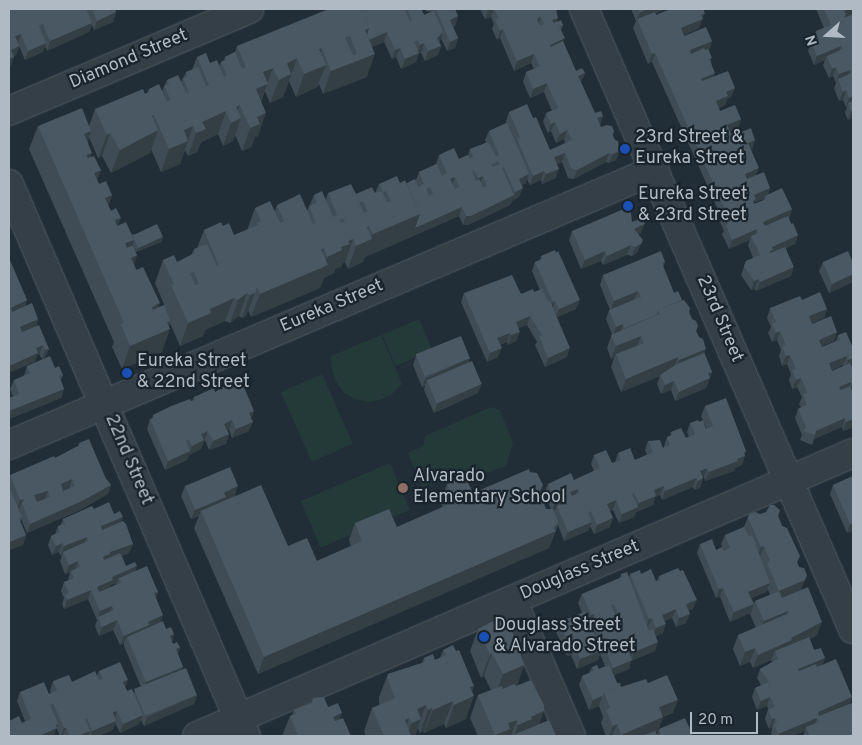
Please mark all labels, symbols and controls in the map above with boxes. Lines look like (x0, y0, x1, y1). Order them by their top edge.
north arrow (802, 10, 852, 60)
street label: Diamond Street (67, 25, 191, 95)
text: N (803, 33, 822, 48)
place label: 23rd Street & Eureka Street (635, 128, 745, 170)
marker: 23rd Street & Eureka Street (619, 143, 631, 155)
place label: Eureka Street & 23rd Street (638, 185, 748, 228)
marker: Eureka Street & 23rd Street (622, 200, 634, 212)
street label: 23rd Street (691, 272, 747, 366)
street label: Eureka Street (277, 276, 387, 338)
place label: Eureka Street & 22nd Street (137, 352, 250, 394)
marker: Eureka Street & 22nd Street (121, 367, 133, 379)
street label: 22nd Street (99, 411, 157, 509)
place label: Alvarado Elementary School (413, 467, 566, 509)
marker: Alvarado Elementary School (397, 482, 409, 494)
street label: Douglass Street (517, 536, 643, 606)
place label: Douglass Street & Alvarado Street (494, 616, 636, 659)
marker: Douglass Street & Alvarado Street (478, 631, 490, 643)
scale bar (692, 702, 760, 734)
text: 20 m (698, 711, 733, 730)

